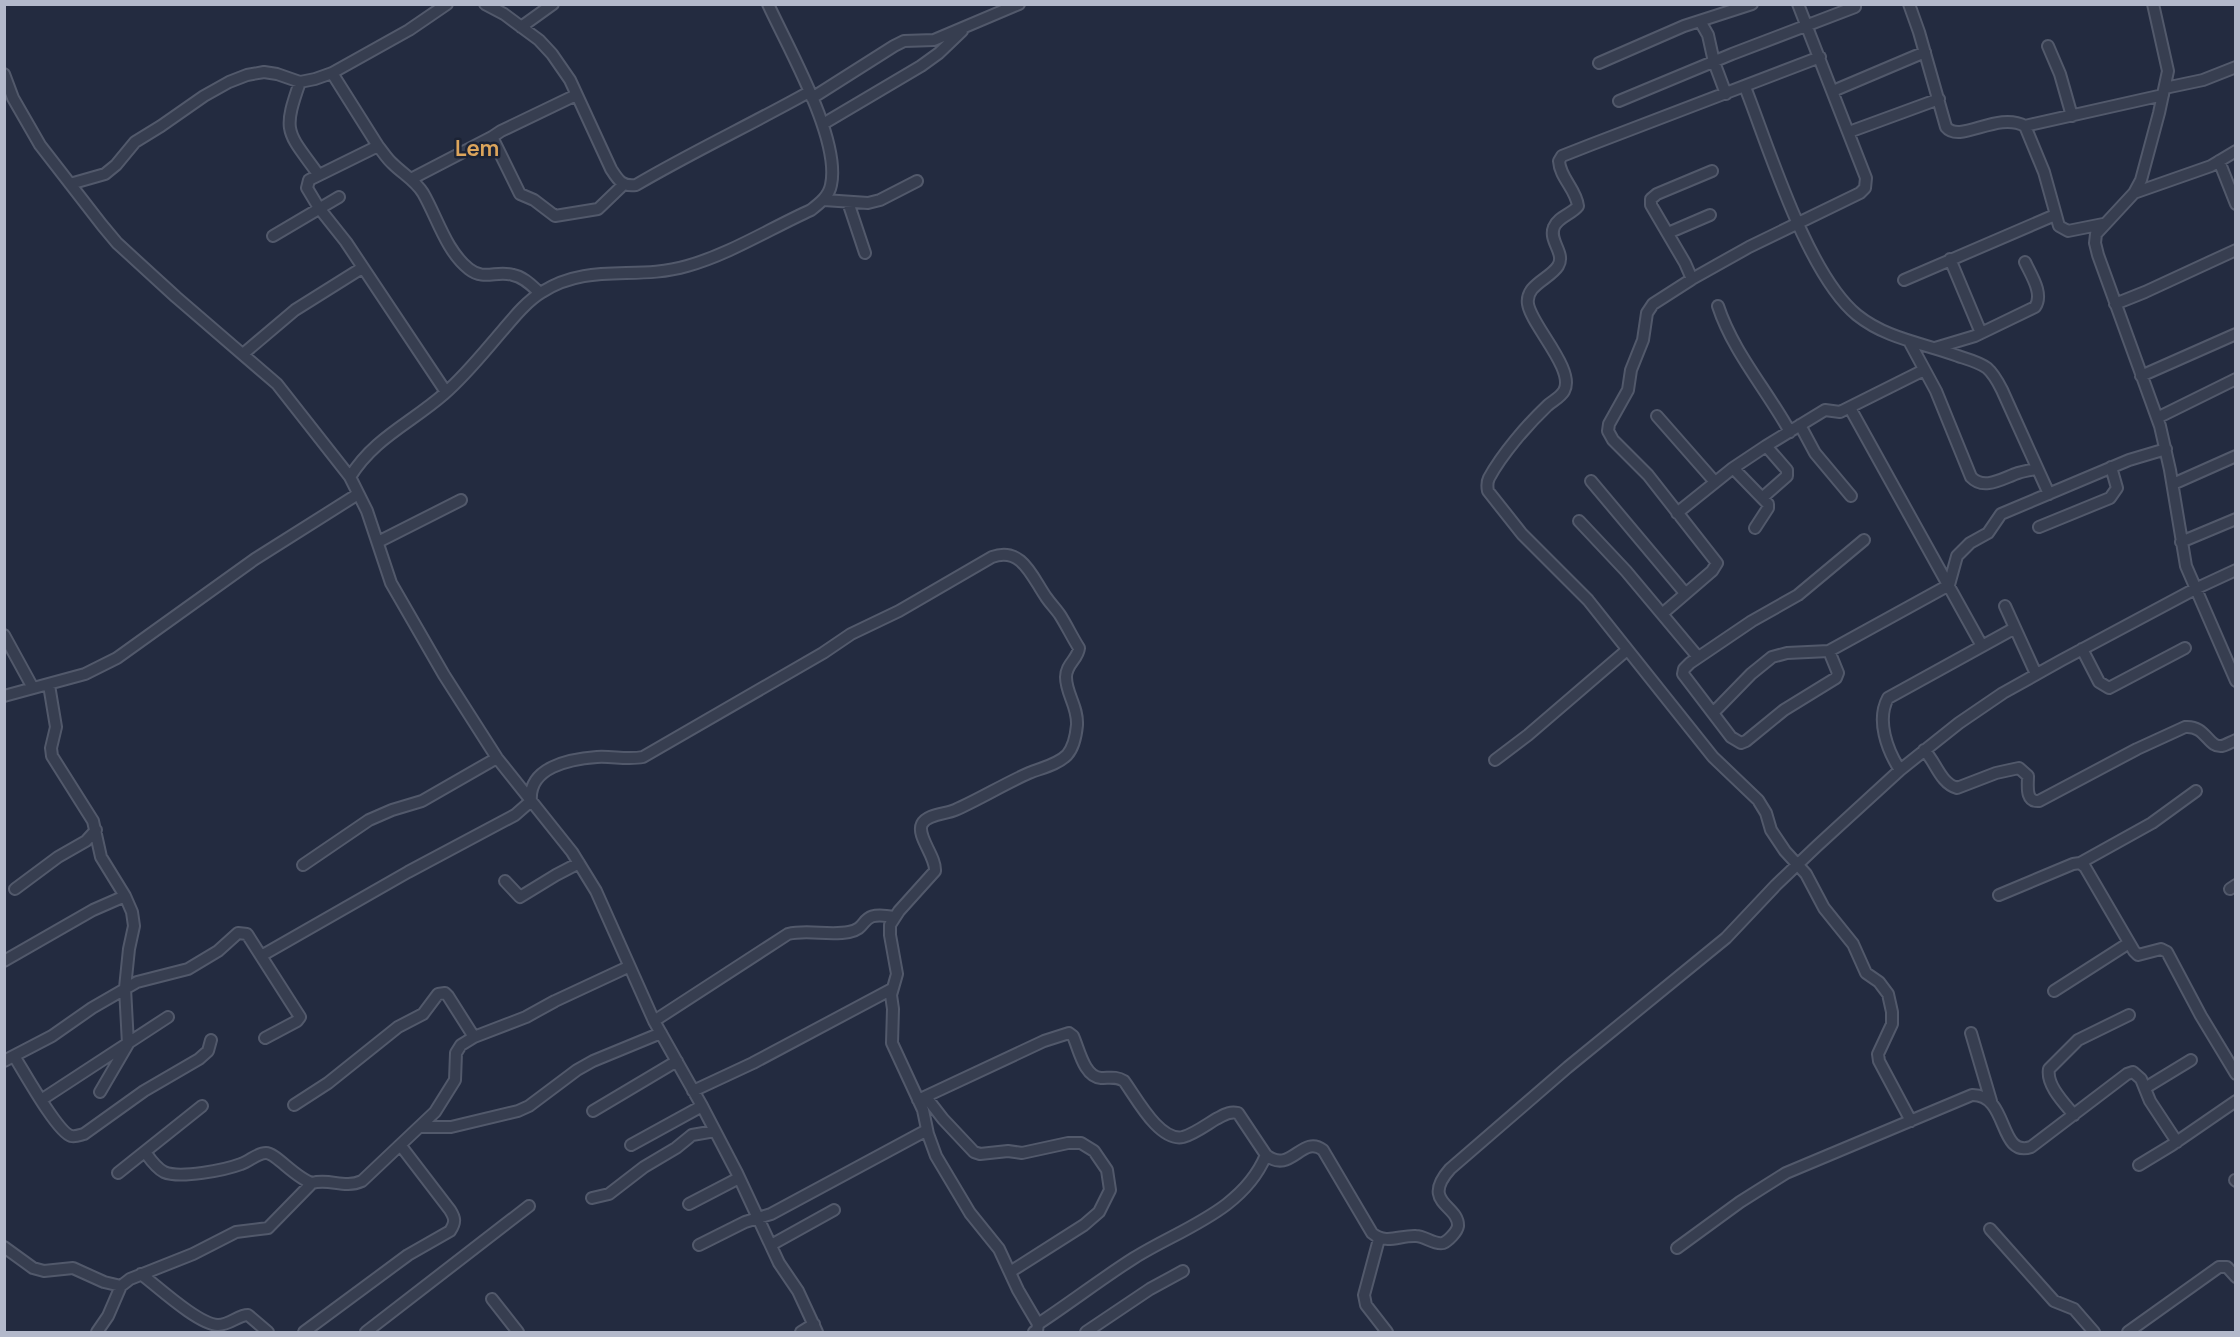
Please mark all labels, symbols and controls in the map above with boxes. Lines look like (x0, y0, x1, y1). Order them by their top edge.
district label: Lem (455, 133, 499, 163)

